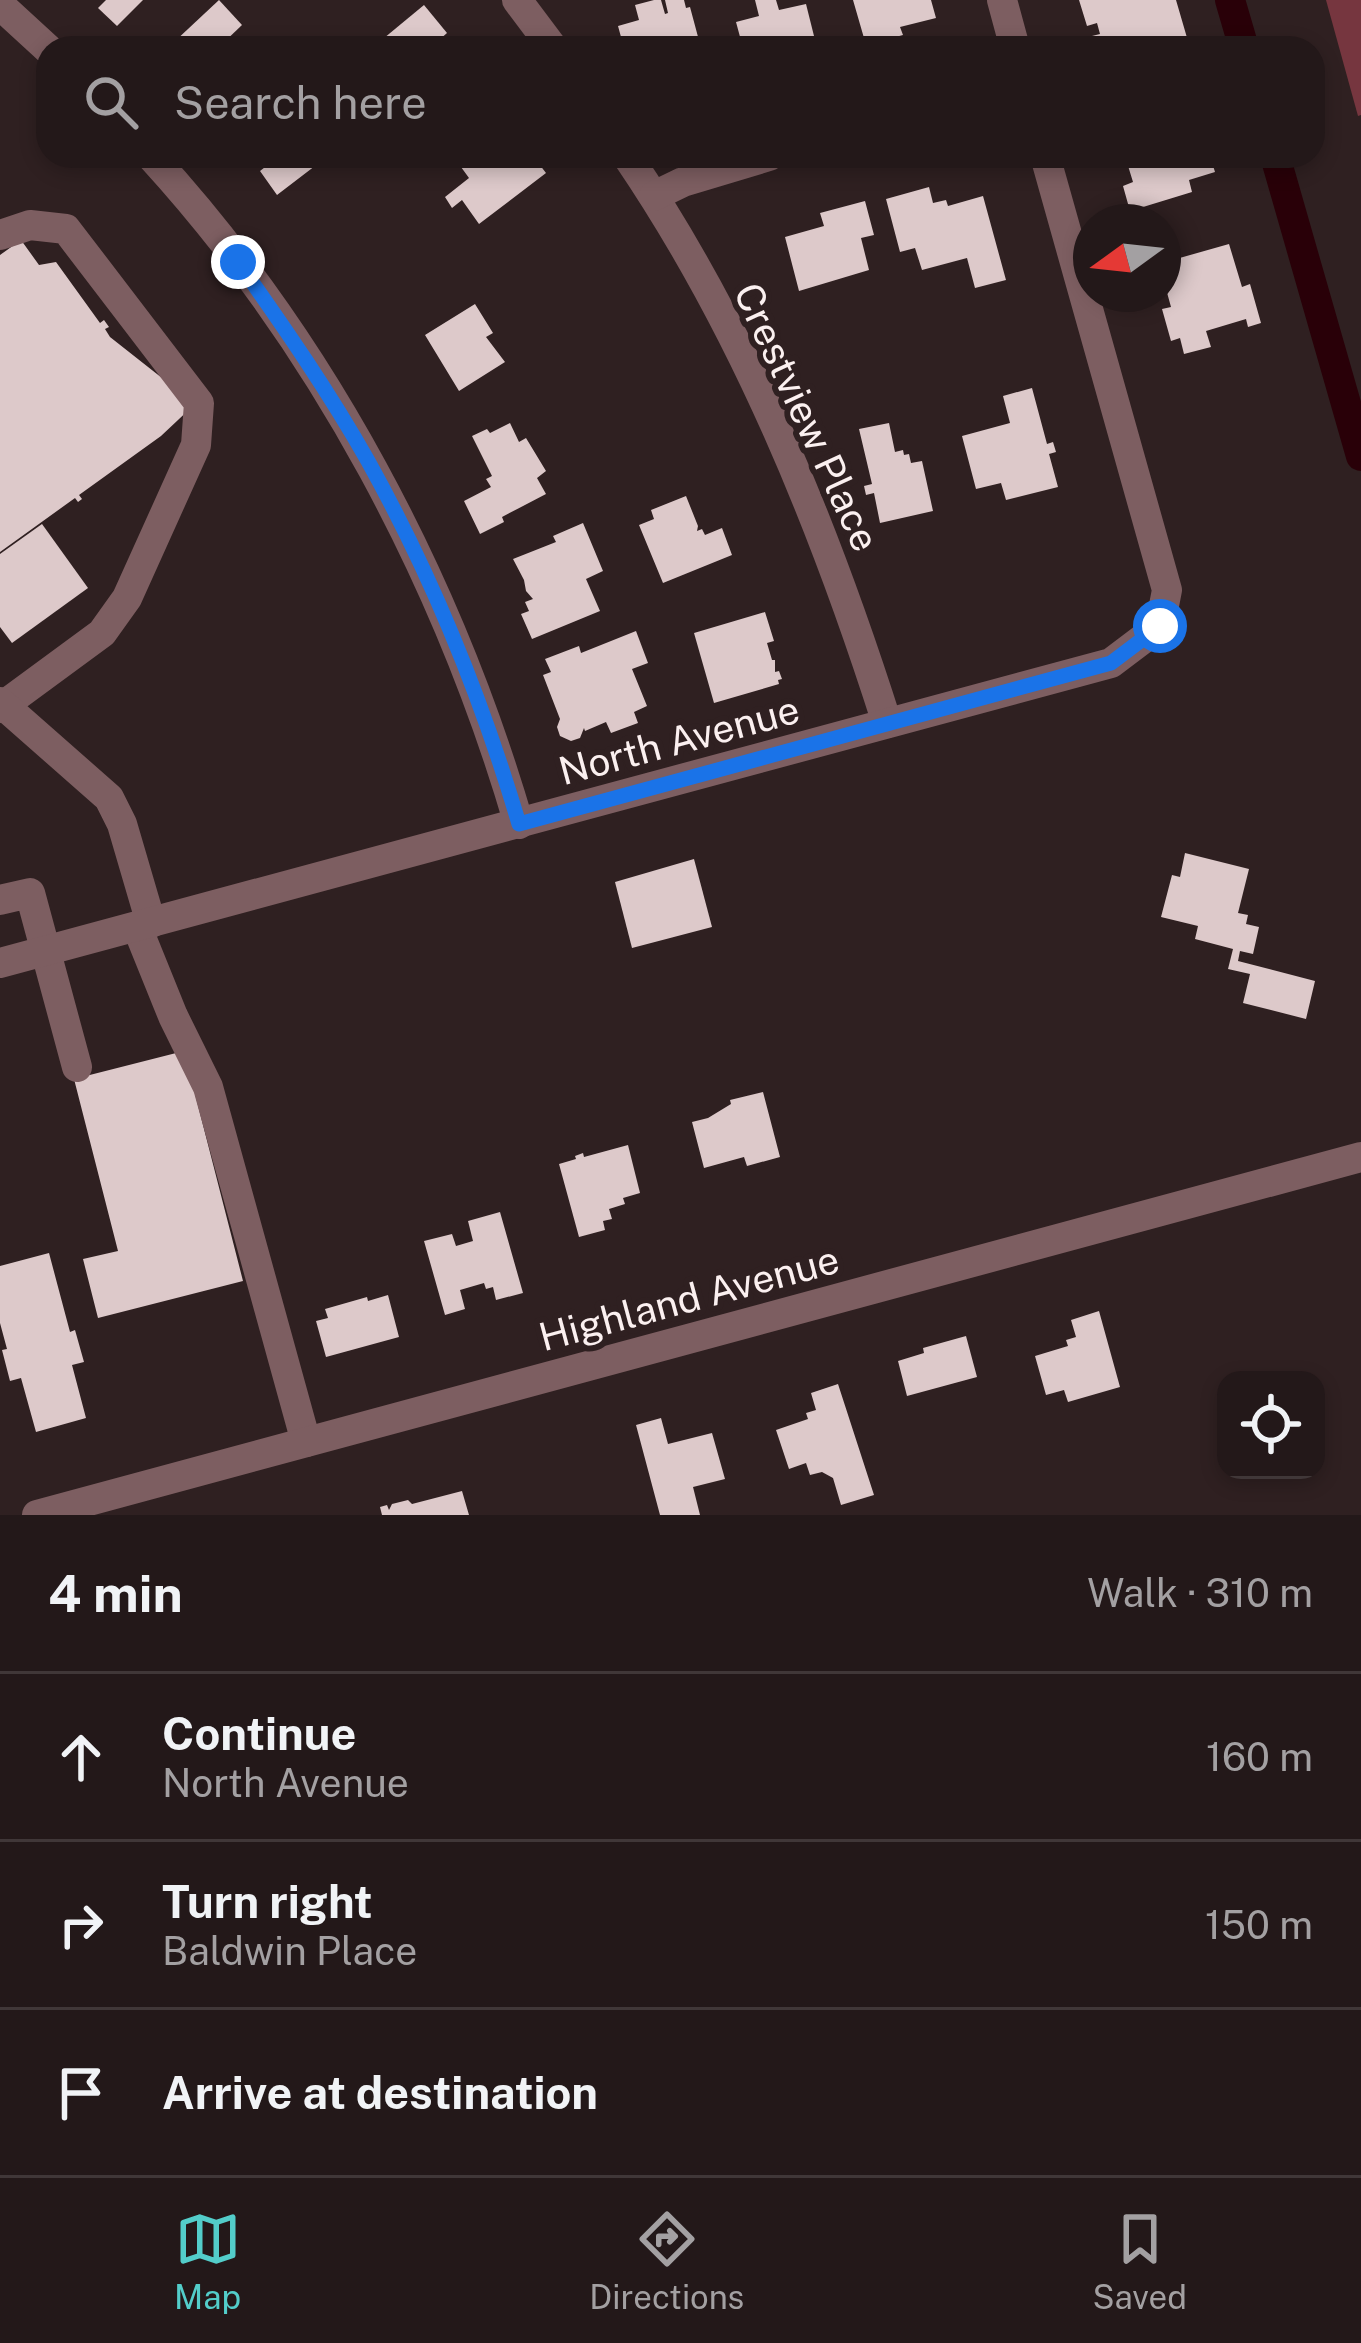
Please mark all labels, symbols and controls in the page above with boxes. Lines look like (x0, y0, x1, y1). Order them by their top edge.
search box (36, 36, 1325, 168)
icon: search (78, 69, 144, 135)
text: Search here (174, 76, 427, 129)
north arrow (1073, 204, 1181, 312)
route end (211, 235, 265, 289)
street label: Crestview Place (725, 276, 889, 558)
route start (1133, 599, 1187, 653)
street label: North Avenue (554, 686, 804, 794)
street label: Highland Avenue (534, 1236, 844, 1360)
map controls (1217, 1371, 1325, 1479)
button: locate (1217, 1371, 1325, 1479)
text: 4 min (48, 1564, 183, 1623)
text: Walk · 310 m (1087, 1570, 1313, 1616)
text: Continue (162, 1707, 356, 1760)
icon: ahead (48, 1724, 114, 1790)
text: 160 m (1206, 1734, 1313, 1780)
text: North Avenue (162, 1760, 409, 1806)
text: Turn right (162, 1875, 373, 1928)
icon: right (48, 1892, 114, 1958)
text: 150 m (1205, 1902, 1313, 1948)
text: Baldwin Place (162, 1928, 417, 1974)
icon: arrive (48, 2060, 114, 2126)
text: Arrive at destination (162, 2066, 598, 2119)
tab: Map (174, 2206, 241, 2316)
tab: Directions (589, 2206, 744, 2316)
tab: Saved (1093, 2206, 1187, 2316)

